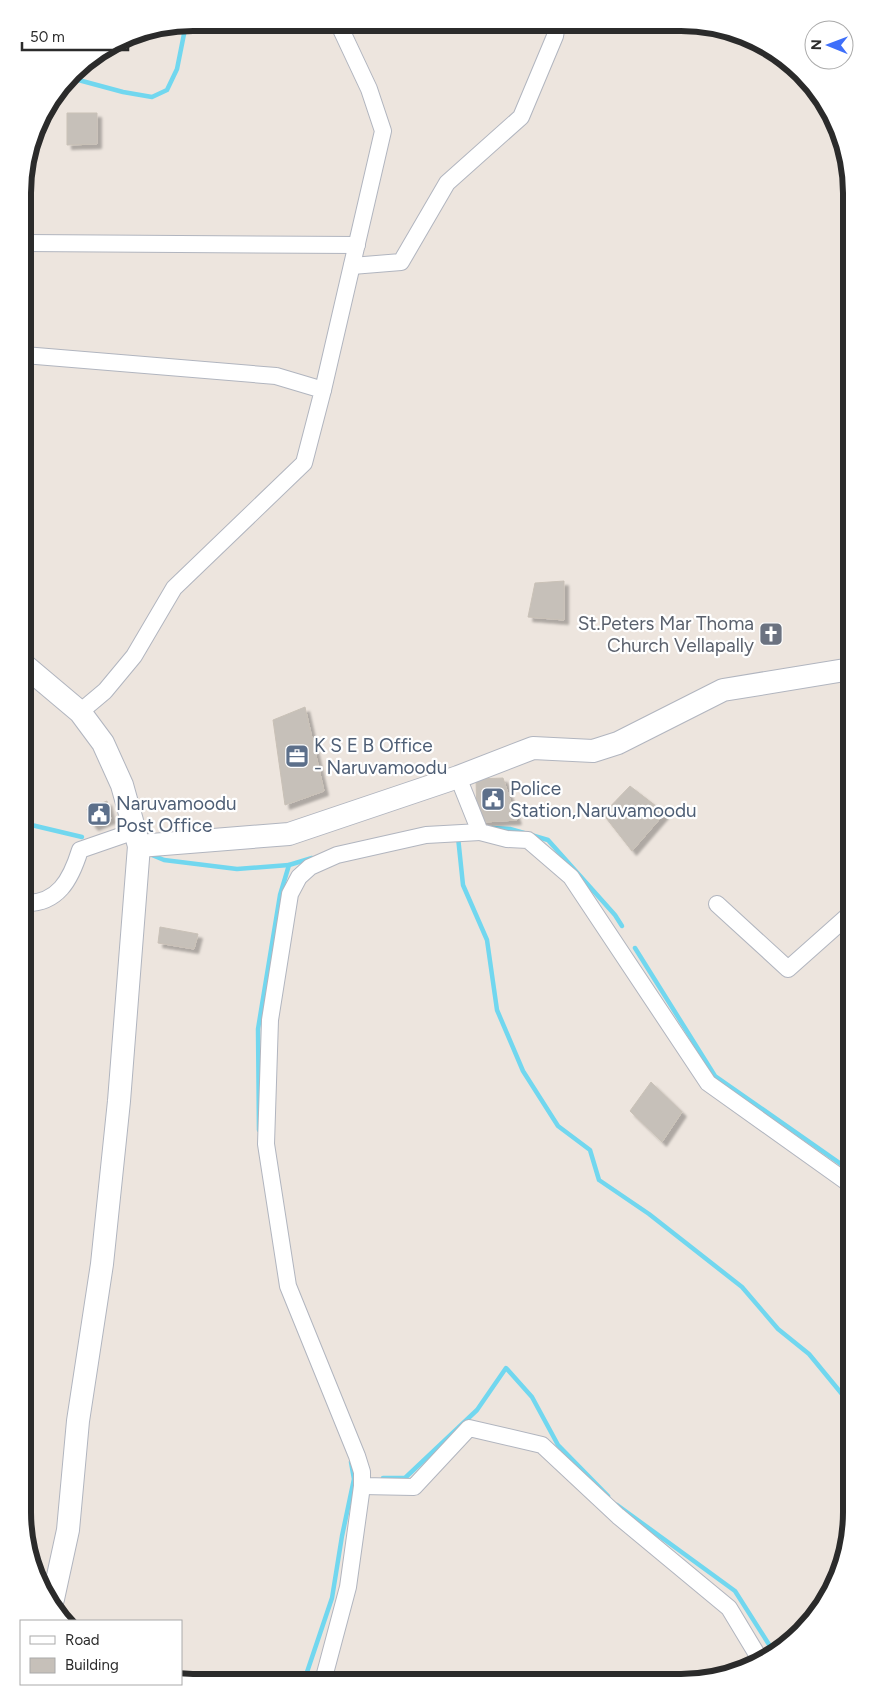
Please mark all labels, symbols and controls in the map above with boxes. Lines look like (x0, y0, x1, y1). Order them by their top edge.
scale bar (22, 20, 129, 52)
north arrow (804, 20, 854, 70)
text: 50 m (30, 28, 65, 46)
text: N (808, 39, 825, 50)
place label: St.Peters Mar Thoma Church Vellapally (578, 612, 754, 657)
church icon: St.Peters Mar Thoma Church Vellapally (758, 621, 784, 647)
place label: K S E B Office - Naruvamoodu (314, 734, 447, 779)
office icon: K S E B Office - Naruvamoodu (284, 743, 310, 769)
place label: Police Station,Naruvamoodu (510, 777, 697, 822)
public building icon: Police Station,Naruvamoodu (480, 786, 506, 812)
place label: Naruvamoodu Post Office (116, 792, 237, 837)
public building icon: Naruvamoodu Post Office (86, 801, 112, 827)
legend (20, 1620, 182, 1685)
text: Road (65, 1631, 100, 1649)
text: Building (65, 1656, 119, 1674)

